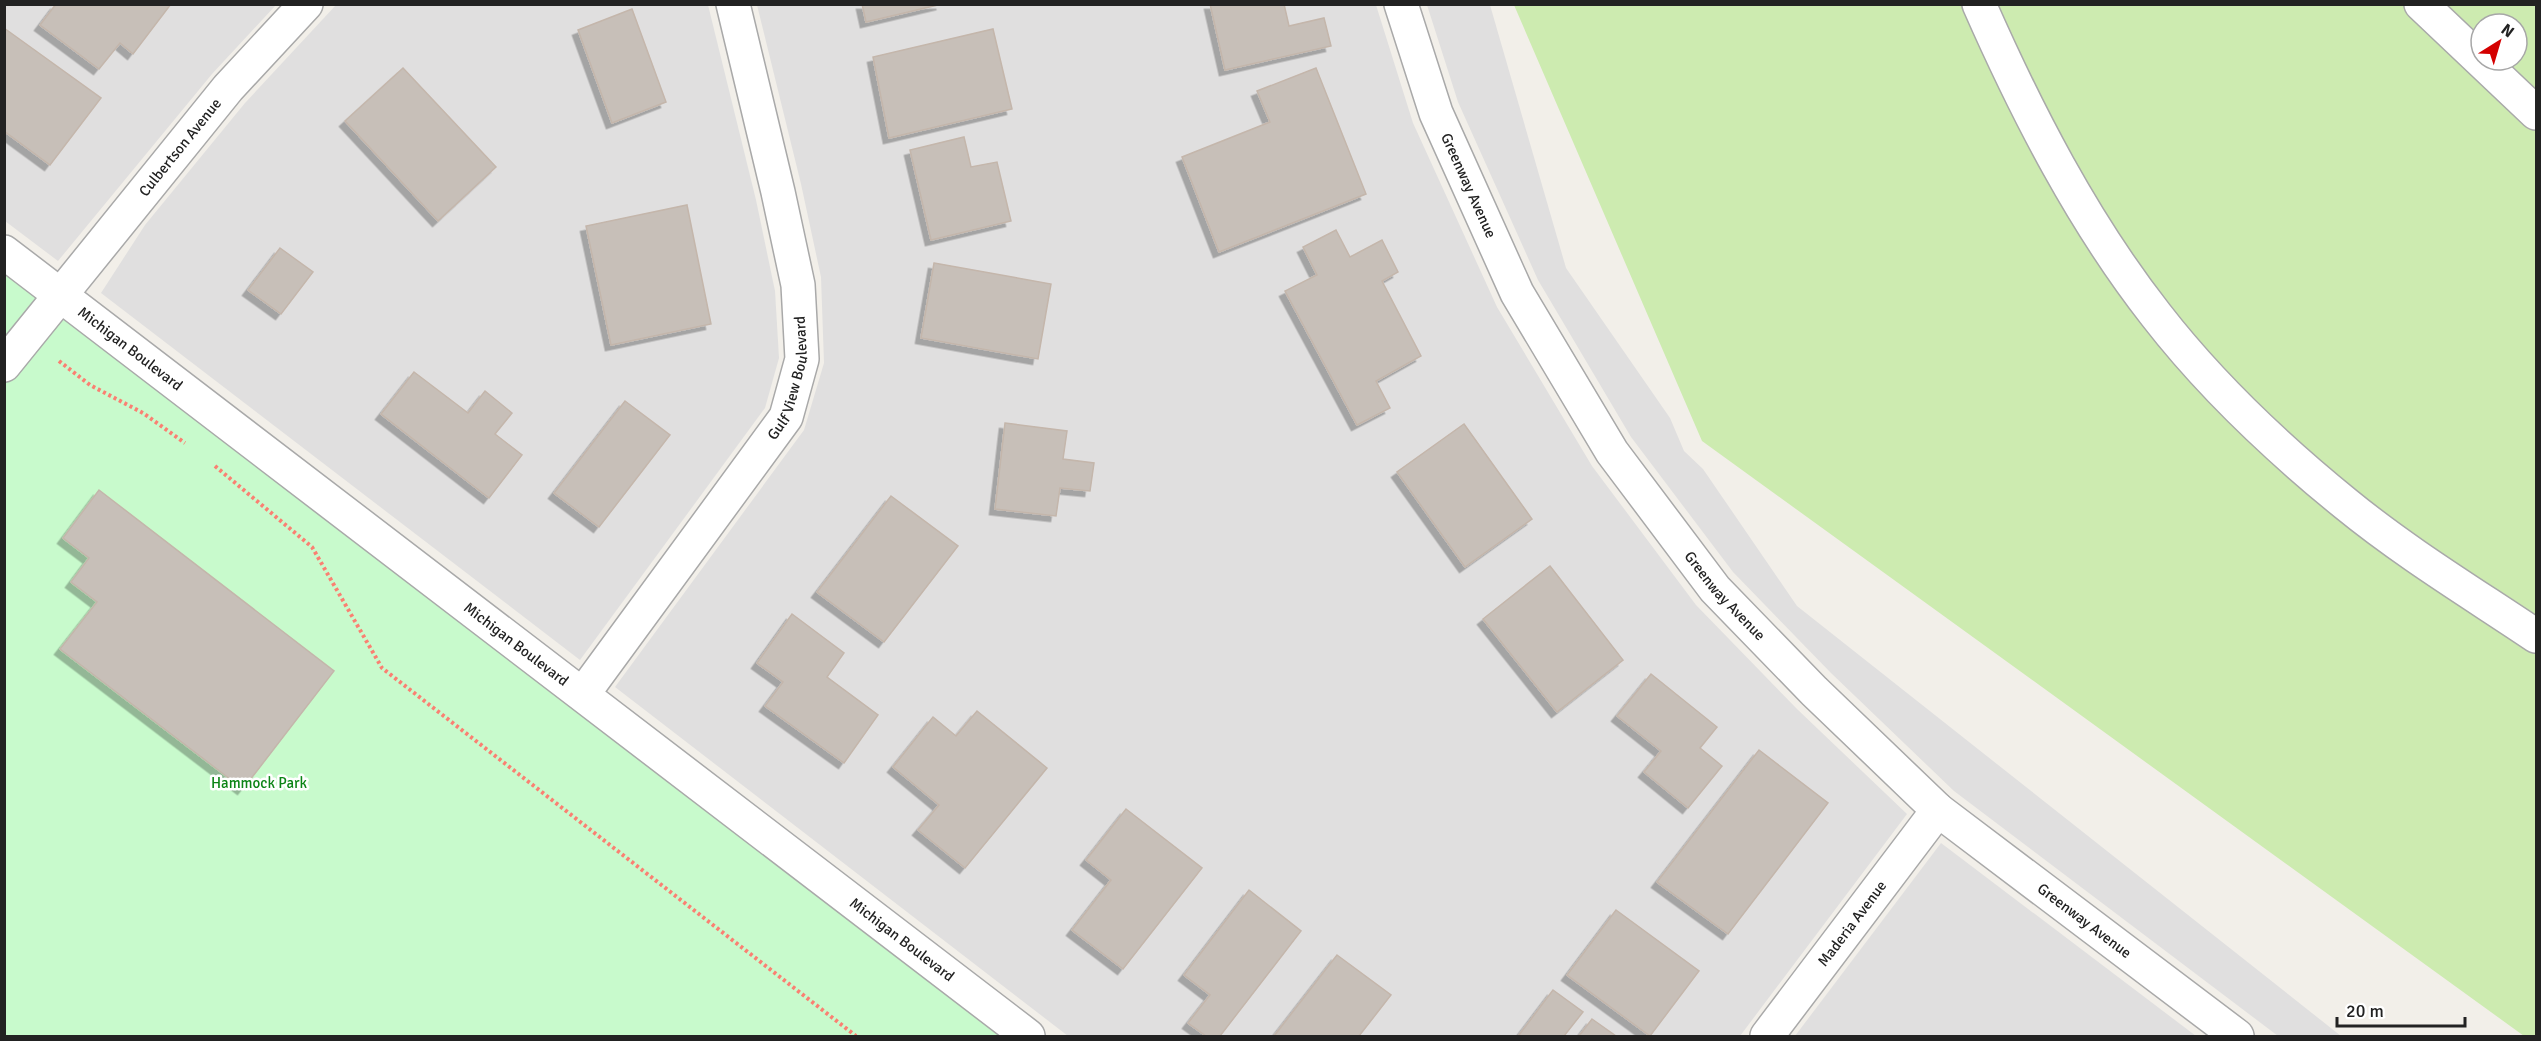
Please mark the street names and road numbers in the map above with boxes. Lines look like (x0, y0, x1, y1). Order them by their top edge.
street label: Culbertson Avenue (135, 95, 225, 200)
street label: Greenway Avenue (1437, 130, 1500, 241)
street label: Michigan Boulevard (74, 303, 186, 394)
street label: Gulf View Boulevard (763, 316, 812, 443)
street label: Greenway Avenue (1681, 548, 1769, 644)
street label: Michigan Boulevard (460, 598, 572, 690)
street label: Maderia Avenue (1814, 877, 1890, 970)
street label: Greenway Avenue (2034, 879, 2135, 962)
street label: Michigan Boulevard (846, 894, 958, 985)

